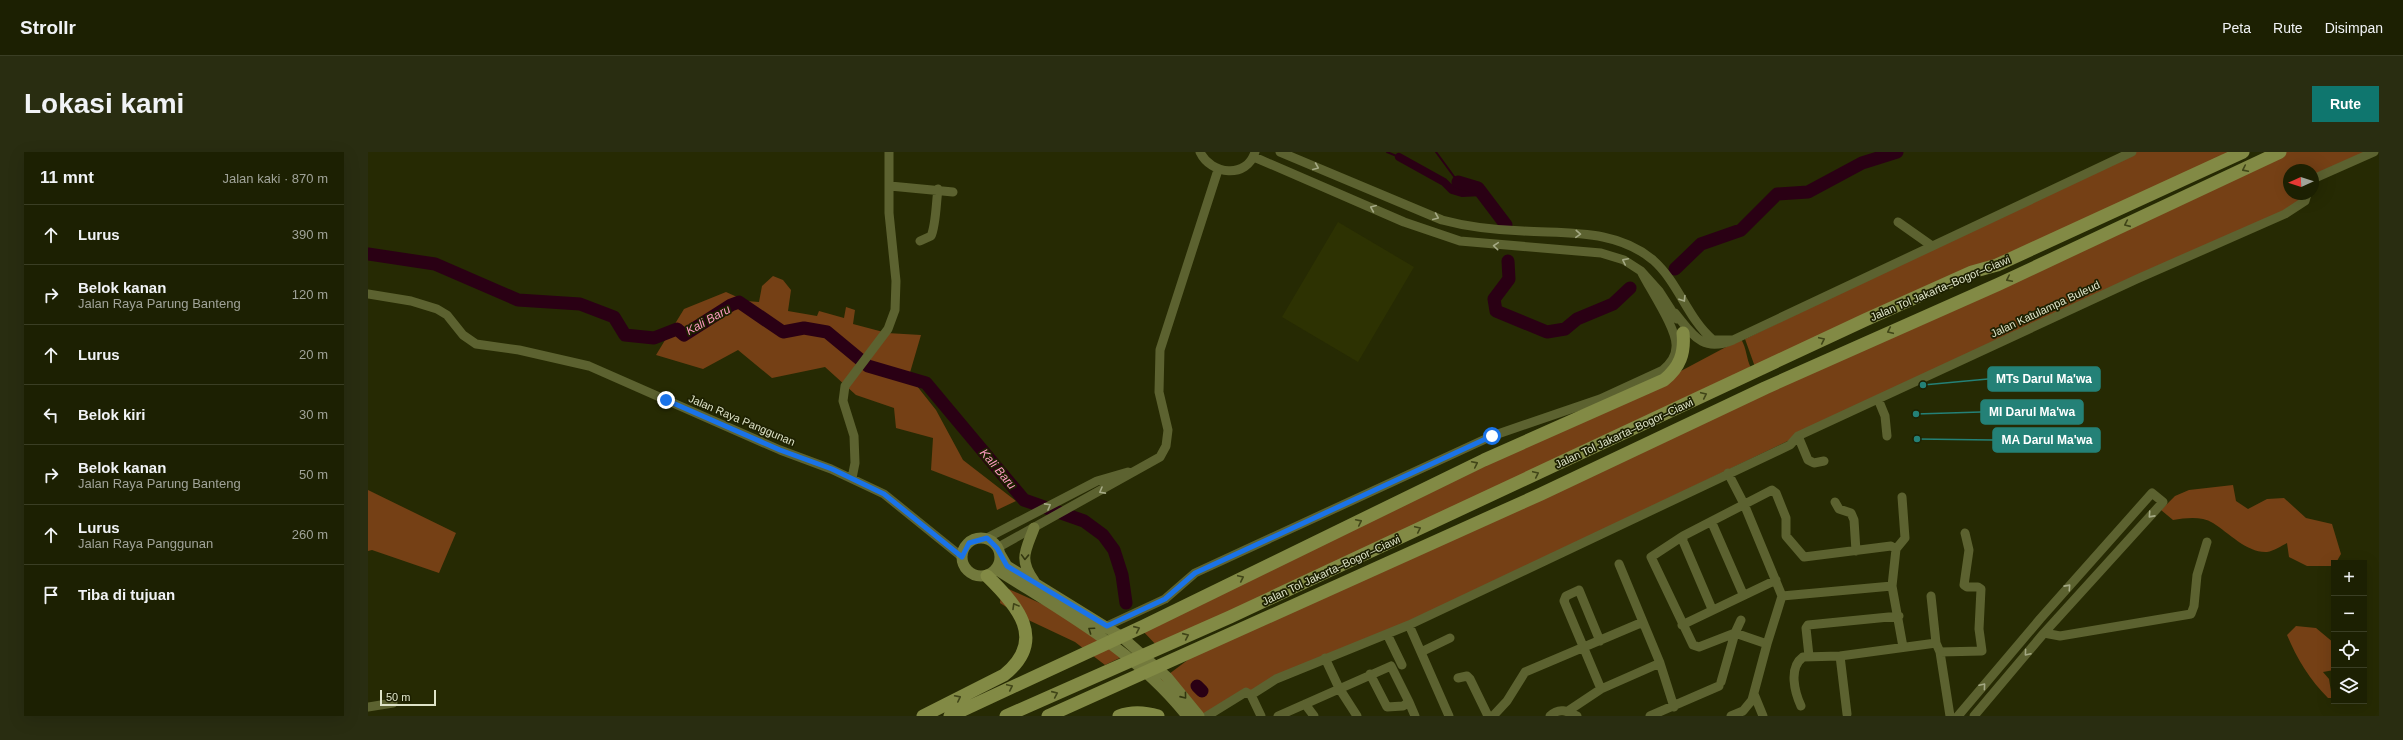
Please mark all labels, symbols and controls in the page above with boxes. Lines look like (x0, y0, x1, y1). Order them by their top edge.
text: Strollr (20, 17, 76, 38)
text: Peta (2222, 20, 2251, 36)
text: Rute (2273, 20, 2303, 36)
text: Disimpan (2325, 20, 2383, 36)
button: Rute (2312, 86, 2379, 122)
text: Lokasi kami (24, 88, 184, 119)
one-way arrow (1311, 162, 1319, 170)
one-way arrow (2241, 164, 2249, 172)
north arrow (2283, 164, 2319, 200)
text: 11 mnt (40, 168, 94, 187)
text: Jalan kaki · 870 m (223, 171, 328, 186)
one-way arrow (1369, 205, 1377, 213)
one-way arrow (1431, 212, 1439, 220)
one-way arrow (2124, 219, 2131, 227)
icon: ahead (40, 224, 62, 246)
text: Lurus (78, 226, 120, 243)
text: 390 m (292, 227, 328, 242)
one-way arrow (1575, 230, 1581, 238)
one-way arrow (1493, 241, 1499, 250)
street label: Jalan Tol Jakarta–Bogor–Ciawi (1868, 253, 2012, 323)
one-way arrow (1621, 258, 1629, 266)
one-way arrow (2006, 274, 2013, 282)
street label: Jalan Katulampa Buleud (1988, 278, 2102, 340)
text: Belok kanan (78, 279, 166, 296)
icon: right (40, 284, 62, 306)
text: 120 m (292, 287, 328, 302)
one-way arrow (1678, 295, 1686, 302)
text: Jalan Raya Parung Banteng (78, 296, 241, 311)
water label: Kali Baru (683, 302, 733, 338)
one-way arrow (1887, 326, 1895, 334)
one-way arrow (1818, 337, 1825, 345)
icon: ahead (40, 344, 62, 366)
text: Lurus (78, 346, 120, 363)
text: 20 m (299, 347, 328, 362)
callout: MTs Darul Ma'wa (1988, 367, 2100, 391)
text: MTs Darul Ma'wa (1996, 372, 2092, 386)
route end (657, 391, 675, 409)
street label: Jalan Raya Panggunan (687, 392, 797, 448)
one-way arrow (1700, 392, 1708, 400)
street label: Jalan Tol Jakarta–Bogor–Ciawi (1553, 396, 1695, 470)
callout: MI Darul Ma'wa (1981, 400, 2083, 424)
icon: left (40, 404, 62, 426)
text: MI Darul Ma'wa (1989, 405, 2075, 419)
text: Belok kiri (78, 406, 146, 423)
text: 30 m (299, 407, 328, 422)
route start (1483, 427, 1501, 445)
callout: MA Darul Ma'wa (1993, 428, 2100, 452)
text: MA Darul Ma'wa (2001, 433, 2093, 447)
water label: Kali Baru (977, 446, 1019, 492)
text: Belok kanan (78, 459, 166, 476)
one-way arrow (1471, 461, 1479, 469)
icon: right (40, 464, 62, 486)
text: 50 m (299, 467, 328, 482)
one-way arrow (1531, 471, 1539, 479)
text: Jalan Raya Parung Banteng (78, 476, 241, 491)
one-way arrow (1098, 487, 1106, 494)
one-way arrow (1044, 504, 1051, 511)
one-way arrow (2148, 510, 2156, 518)
text: Lurus (78, 519, 120, 536)
one-way arrow (1355, 519, 1362, 527)
icon: ahead (40, 524, 62, 546)
one-way arrow (1414, 526, 1421, 534)
text: 260 m (292, 527, 328, 542)
street label: Jalan Tol Jakarta–Bogor–Ciawi (1260, 533, 1402, 607)
text: Jalan Raya Panggunan (78, 536, 213, 551)
one-way arrow (1020, 554, 1029, 560)
map controls (2331, 560, 2367, 704)
button: + (2331, 560, 2367, 596)
one-way arrow (1237, 575, 1245, 583)
icon: arrive (40, 584, 62, 606)
one-way arrow (2063, 585, 2070, 592)
text: Tiba di tujuan (78, 586, 175, 603)
button: − (2331, 596, 2367, 632)
one-way arrow (1013, 603, 1020, 610)
one-way arrow (1133, 626, 1141, 634)
one-way arrow (1089, 628, 1096, 635)
button: locate (2331, 632, 2367, 668)
one-way arrow (1182, 633, 1189, 641)
one-way arrow (2024, 649, 2031, 656)
button: layers (2331, 668, 2367, 704)
one-way arrow (1979, 683, 1986, 691)
one-way arrow (1006, 684, 1014, 692)
scale bar (380, 688, 436, 707)
text: 50 m (386, 691, 410, 703)
one-way arrow (1050, 691, 1058, 699)
one-way arrow (1180, 691, 1187, 699)
one-way arrow (953, 695, 961, 703)

